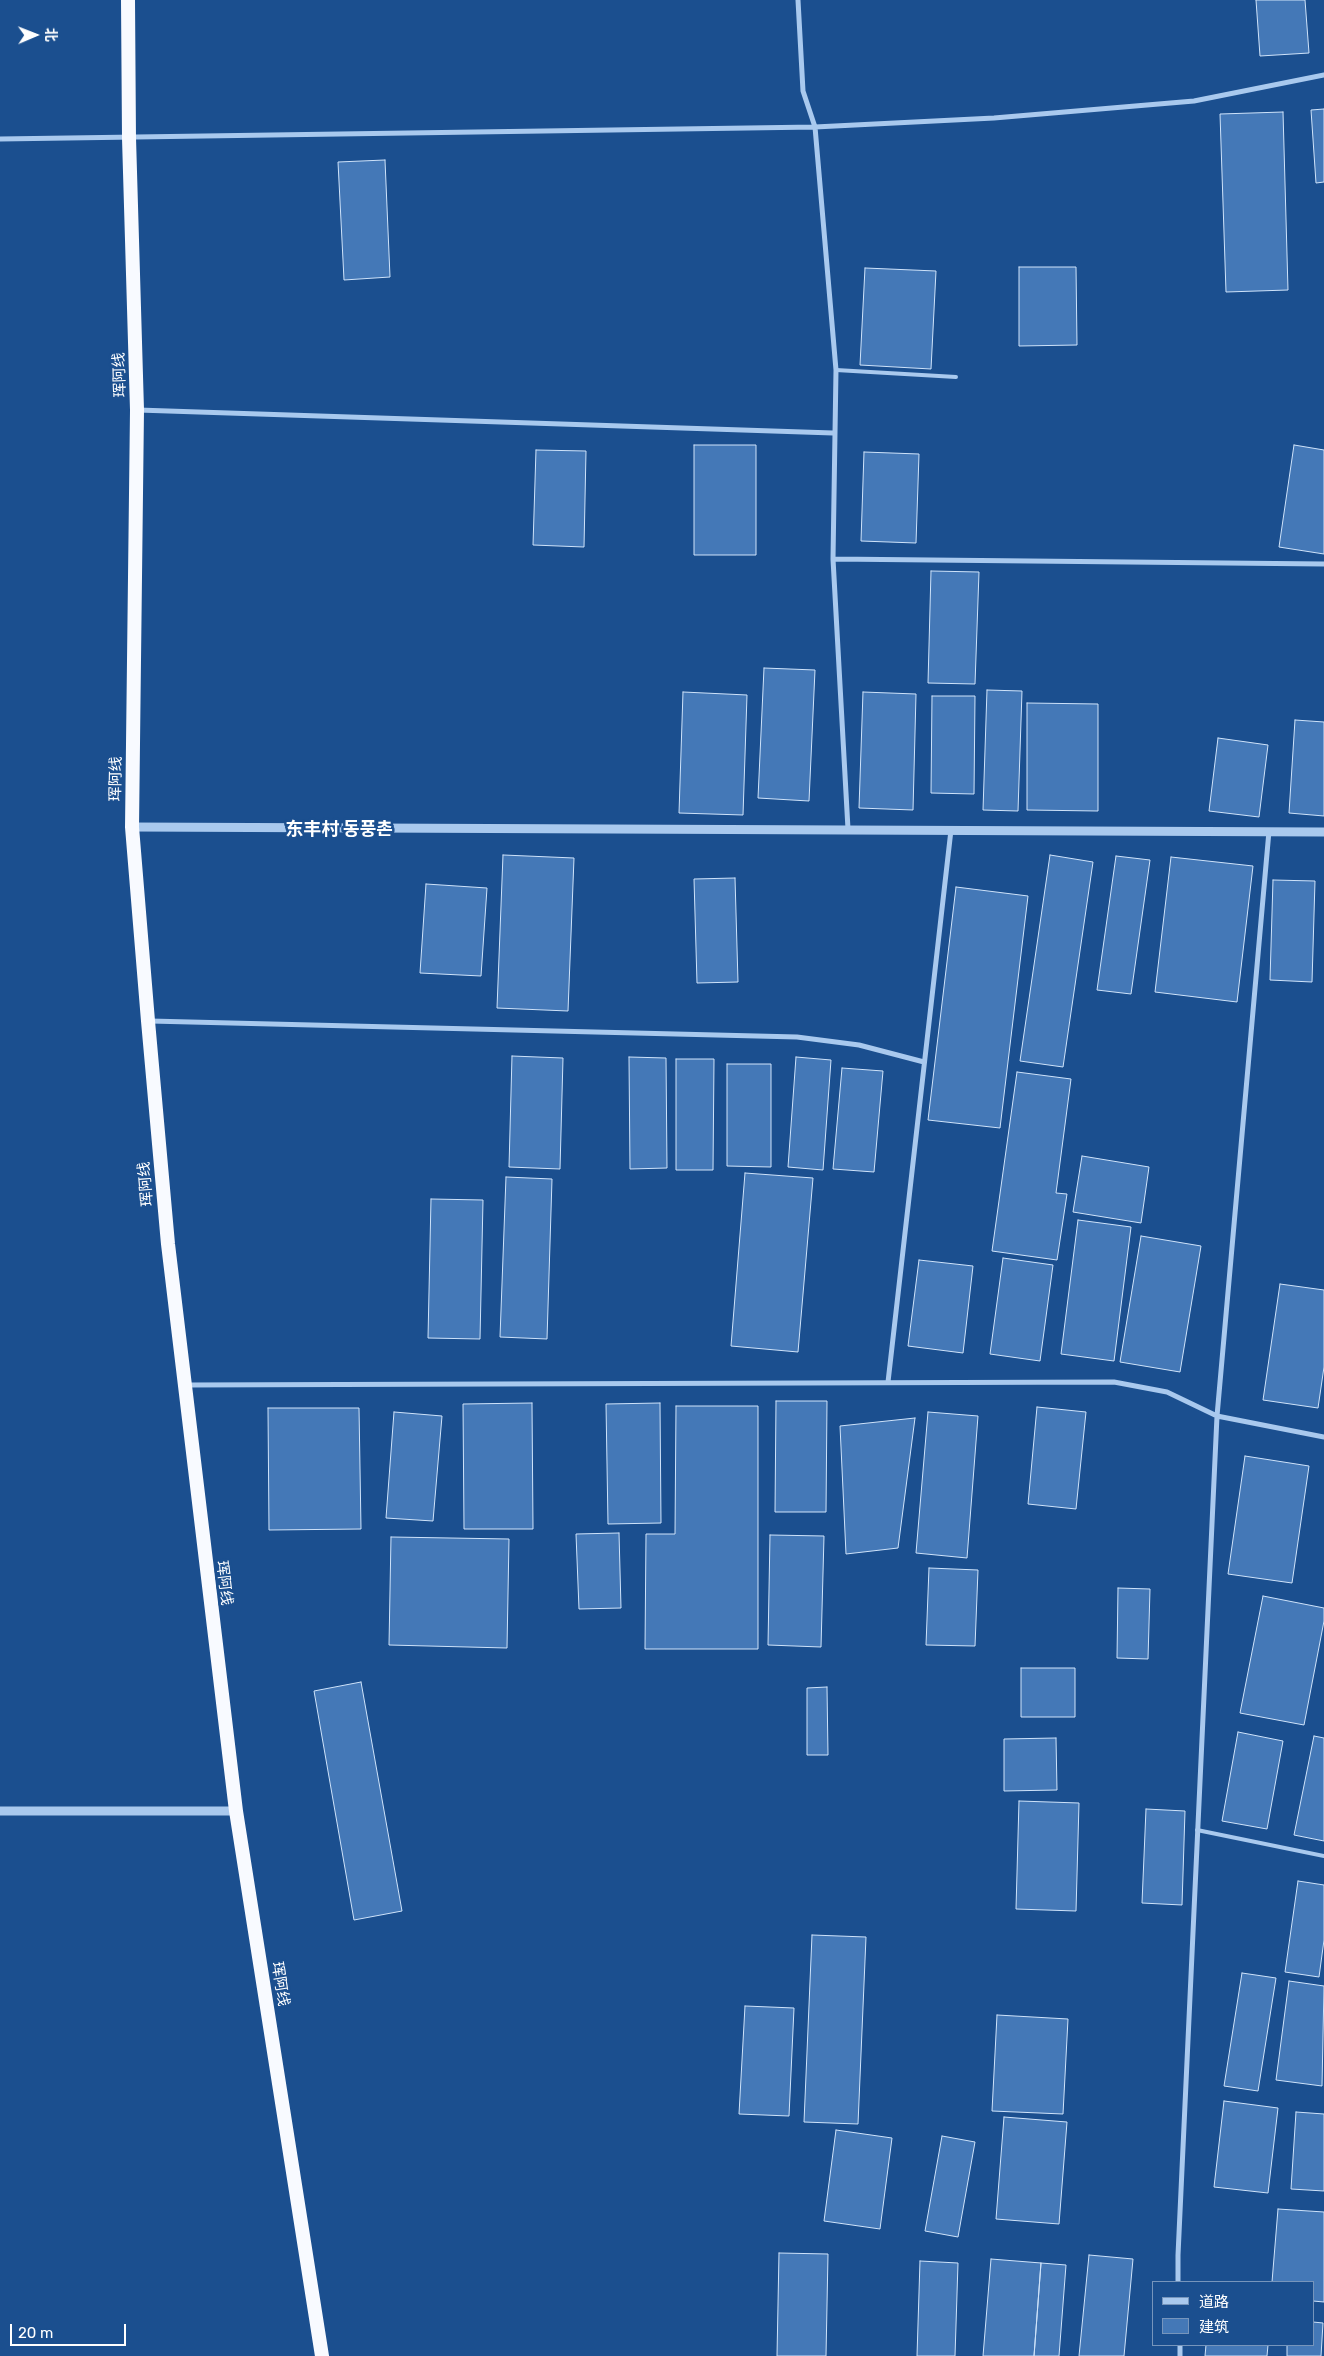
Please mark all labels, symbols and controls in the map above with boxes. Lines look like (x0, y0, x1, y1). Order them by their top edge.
north arrow (10, 10, 60, 60)
text: 北 (42, 28, 59, 42)
street label: 珲阿线 (110, 352, 130, 398)
street label: 珲阿线 (107, 756, 125, 802)
district label: 东丰村 동풍촌 (285, 819, 393, 841)
street label: 珲阿线 (135, 1161, 157, 1207)
street label: 珲阿线 (212, 1560, 236, 1606)
street label: 珲阿线 (268, 1960, 292, 2008)
legend (1152, 2281, 1314, 2346)
text: 道路 (1199, 2293, 1229, 2311)
scale bar (12, 2314, 129, 2346)
text: 建筑 (1199, 2318, 1229, 2336)
text: 20 m (18, 2324, 53, 2342)

